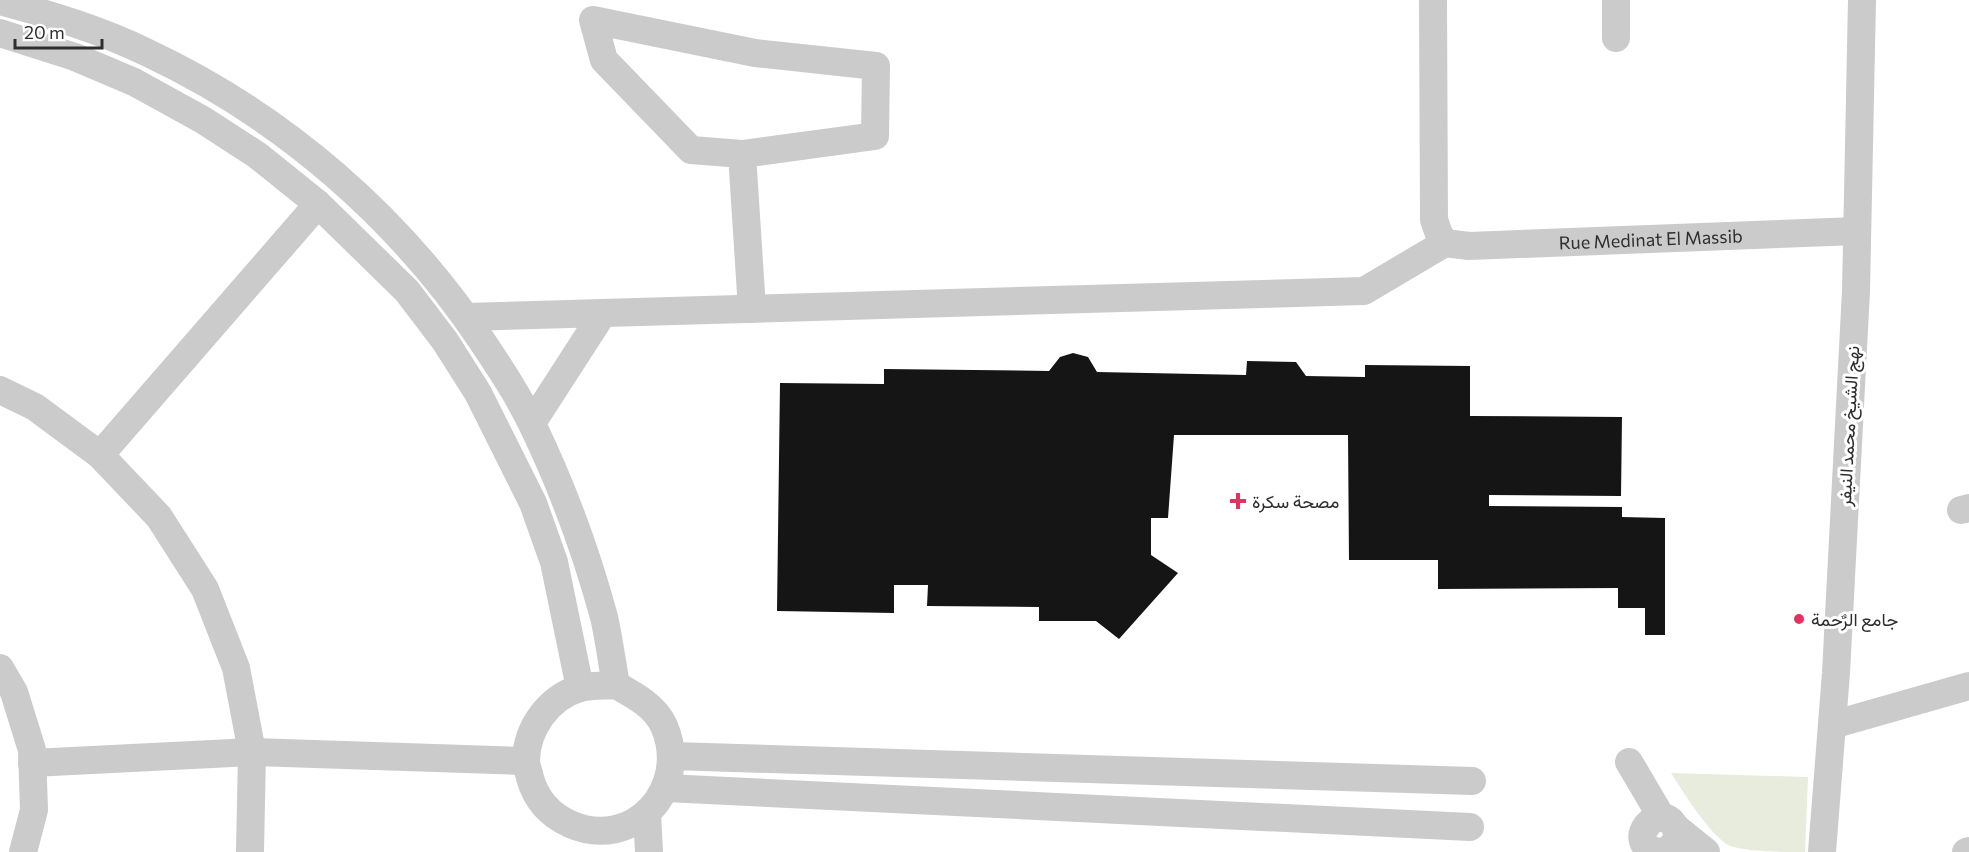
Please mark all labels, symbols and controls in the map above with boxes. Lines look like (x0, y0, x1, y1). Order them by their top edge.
scale bar (15, 12, 102, 50)
text: 20 m (24, 21, 65, 43)
street label: Rue Medinat El Massib (1558, 224, 1743, 254)
street label: نهج الشيخ محمد النيفر (1833, 345, 1865, 508)
place label: مصحة سكرة (1252, 490, 1339, 513)
marker: مصحة سكرة (1229, 492, 1247, 510)
place label: جامع الرٌحمة (1811, 608, 1898, 632)
marker: جامع الرٌحمة (1792, 612, 1806, 626)

